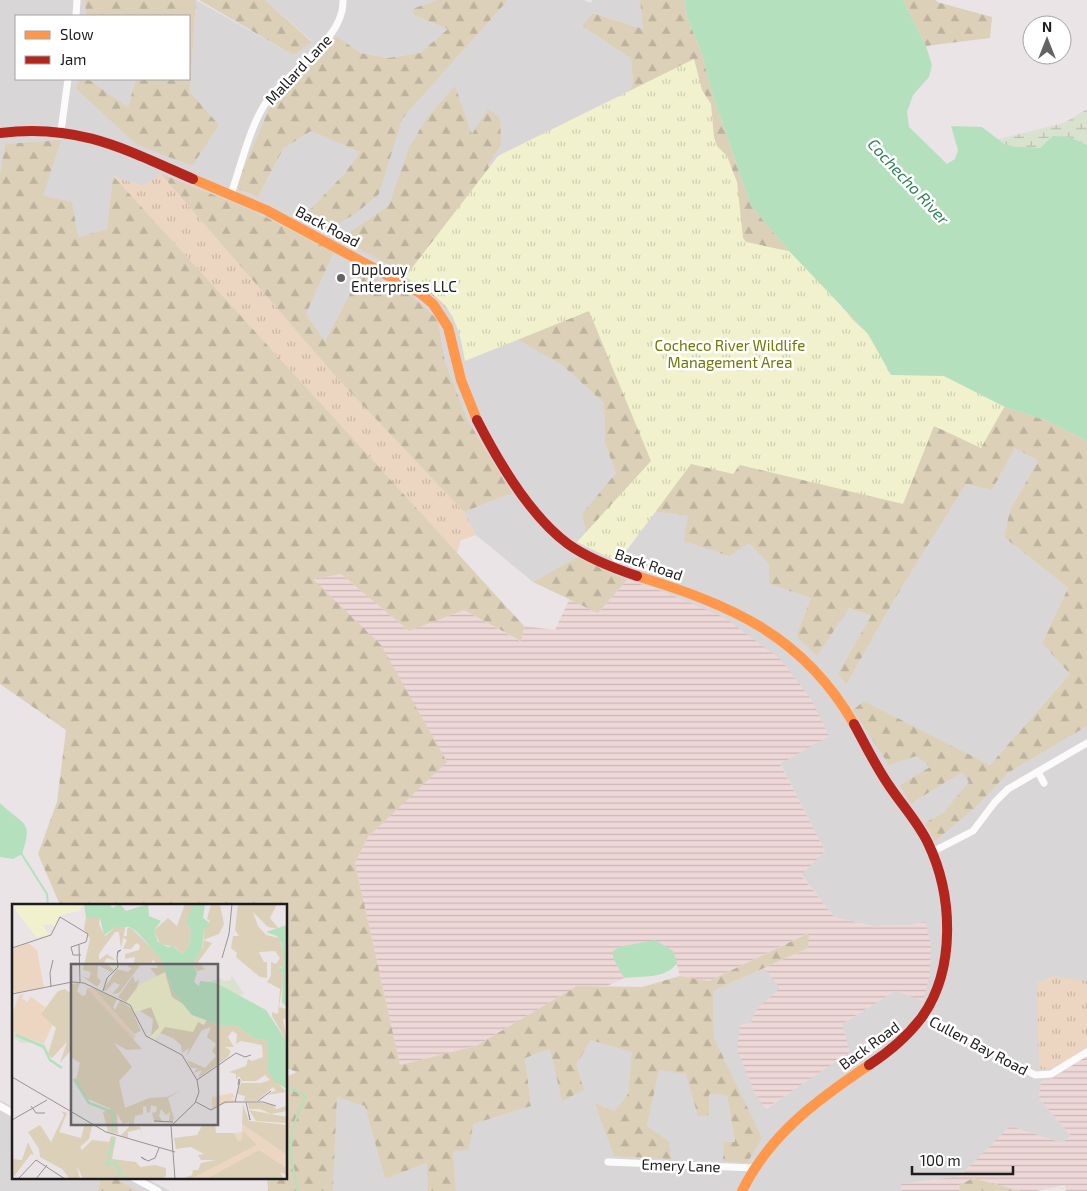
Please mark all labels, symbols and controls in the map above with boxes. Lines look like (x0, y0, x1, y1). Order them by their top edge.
legend (15, 15, 190, 80)
north arrow (1022, 15, 1072, 65)
text: N (1042, 18, 1052, 35)
text: Slow (60, 25, 94, 43)
street label: Mallard Lane (261, 30, 335, 108)
text: Jam (60, 50, 86, 68)
water label: Cochecho River (864, 134, 954, 228)
street label: Back Road (293, 202, 363, 250)
place label: Duplouy Enterprises LLC (351, 260, 457, 295)
marker: Duplouy Enterprises LLC (335, 272, 347, 284)
park label: Cocheco River Wildlife Management Area (655, 336, 805, 371)
street label: Back Road (613, 544, 685, 584)
inset map (12, 904, 288, 1178)
street label: Cullen Bay Road (927, 1011, 1031, 1079)
street label: Back Road (835, 1017, 903, 1073)
scale bar (912, 1144, 1013, 1176)
text: 100 m (920, 1151, 961, 1169)
street label: Emery Lane (641, 1155, 721, 1175)

